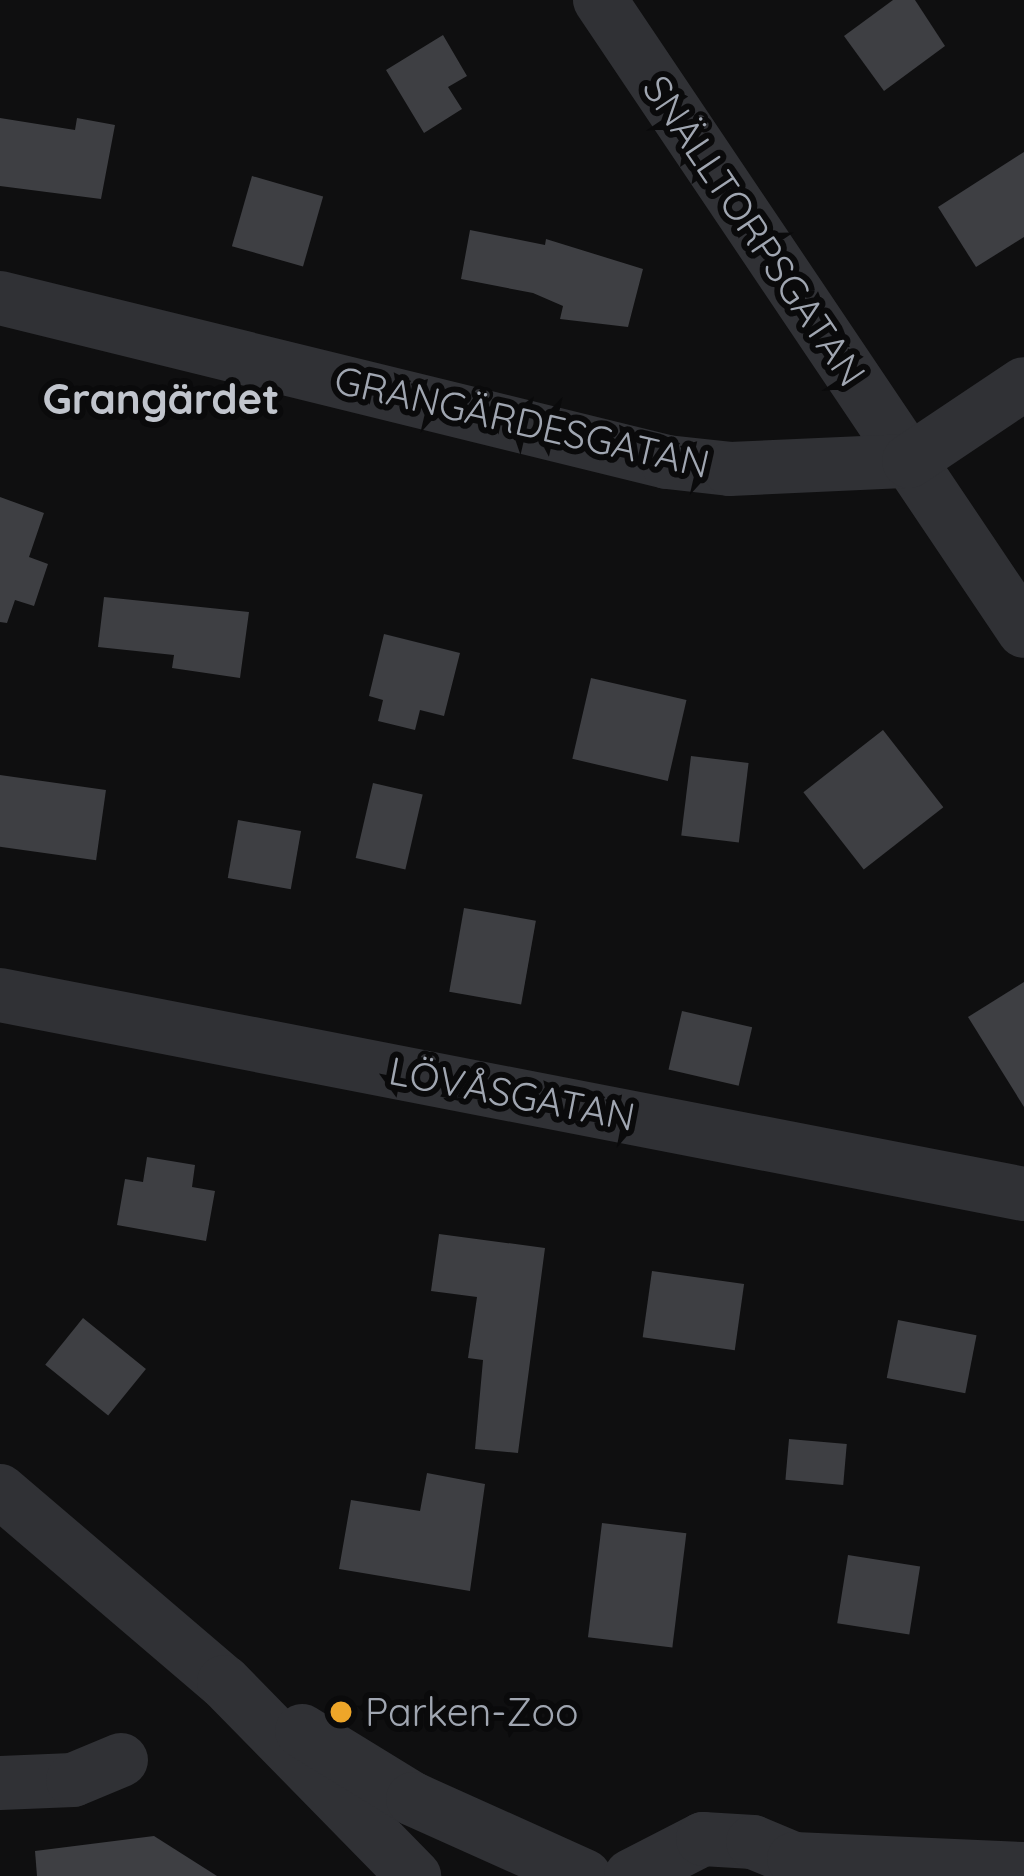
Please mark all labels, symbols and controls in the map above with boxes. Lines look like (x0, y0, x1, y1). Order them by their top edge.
street label: SNÄLLTORPSGATAN (633, 67, 875, 395)
street label: GRANGÄRDESGATAN (330, 356, 714, 488)
district label: Grangärdet (43, 374, 279, 424)
street label: LÖVÅSGATAN (385, 1047, 639, 1141)
place label: Parken-Zoo (365, 1689, 579, 1735)
marker: Parken-Zoo (328, 1699, 354, 1725)

